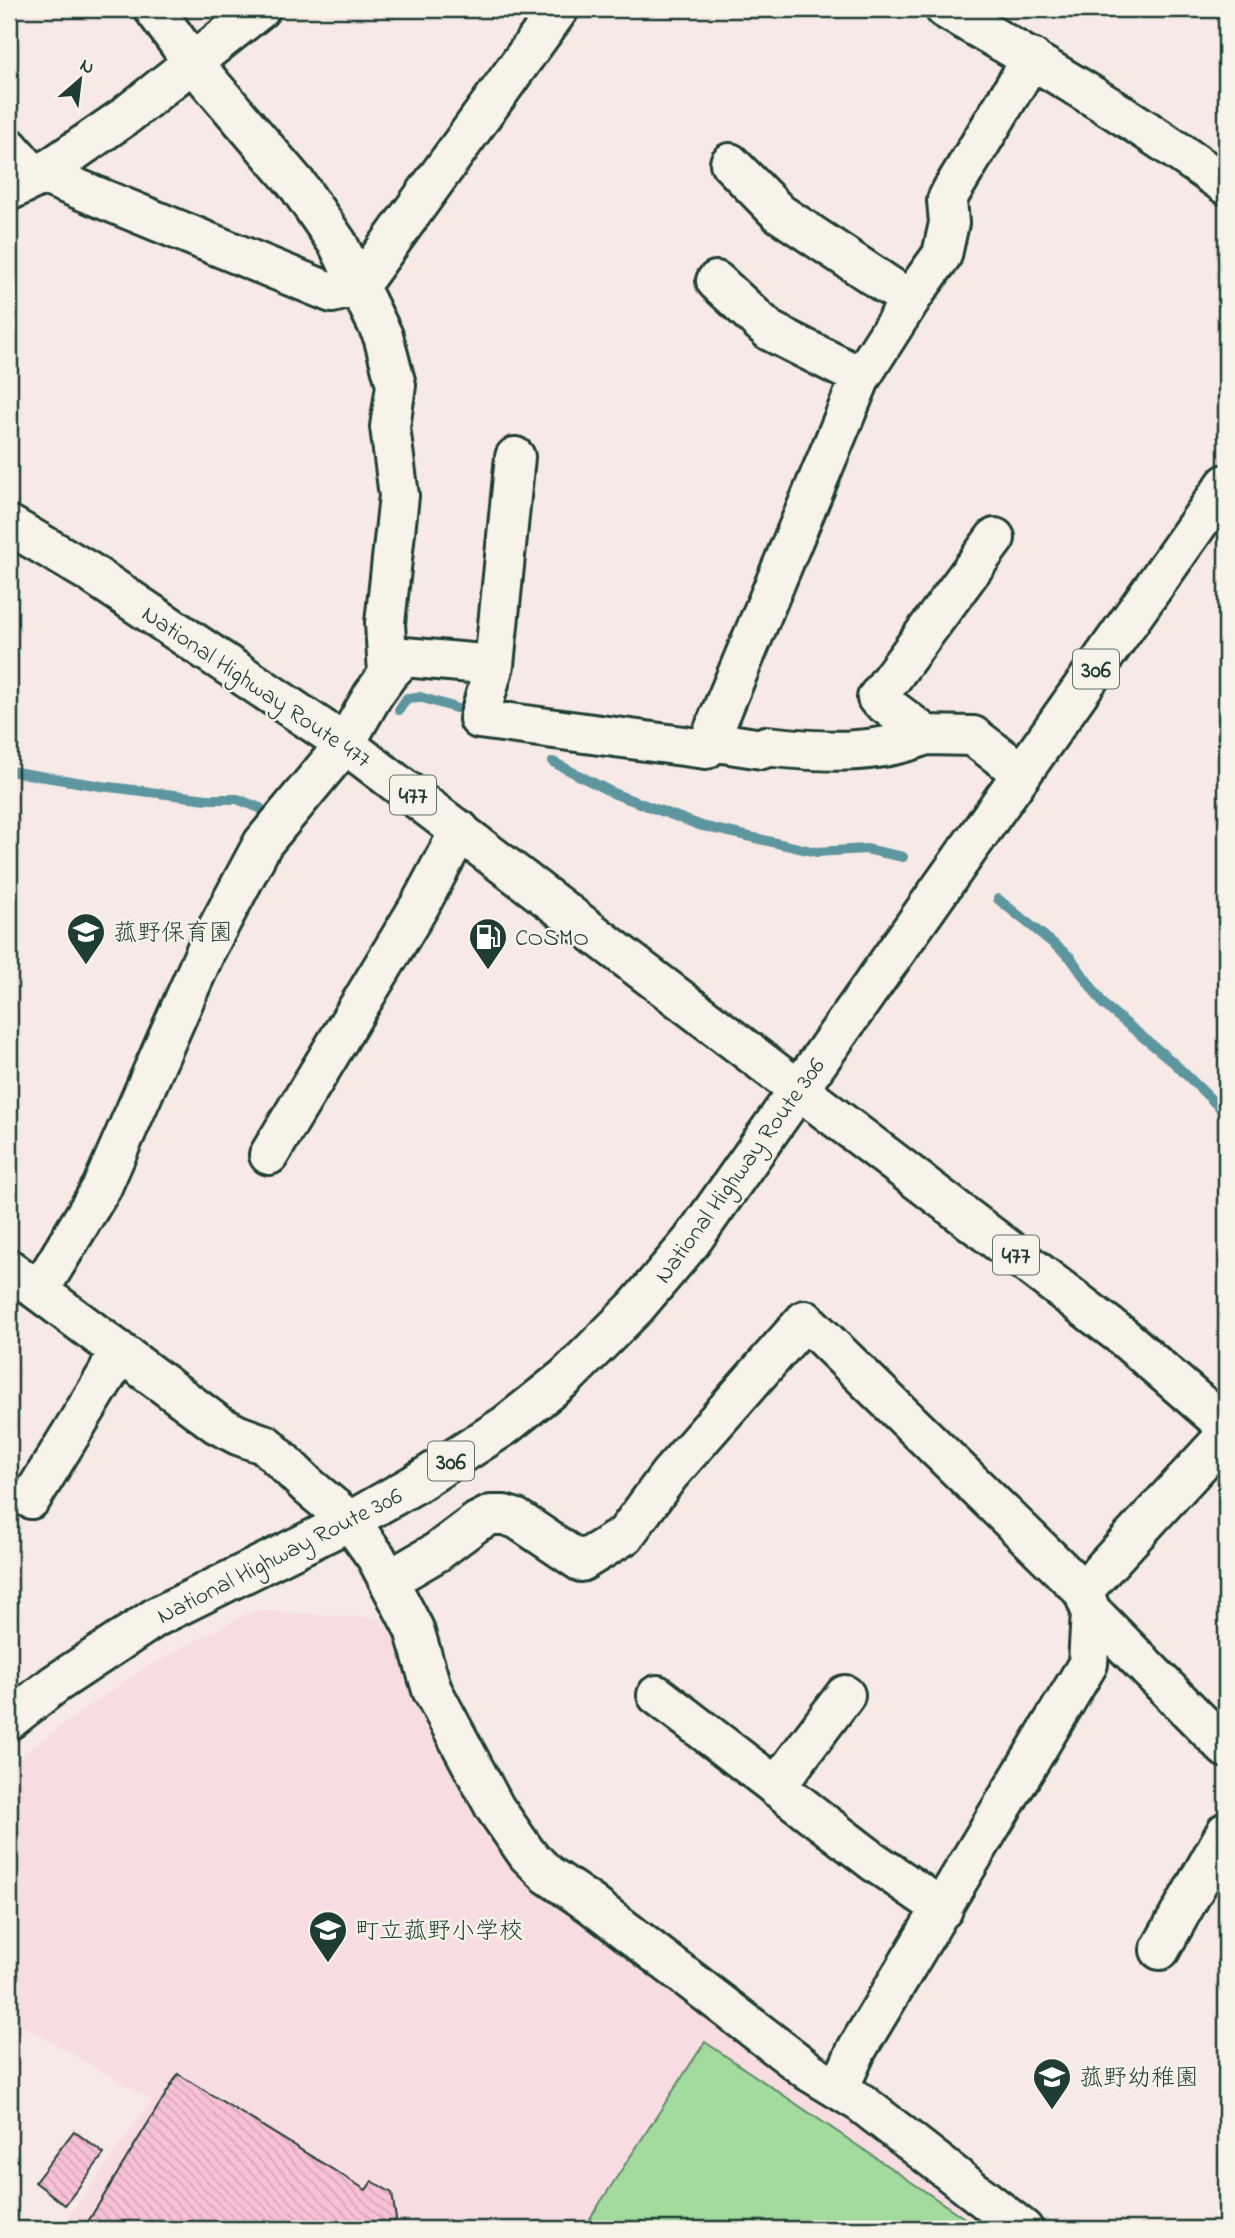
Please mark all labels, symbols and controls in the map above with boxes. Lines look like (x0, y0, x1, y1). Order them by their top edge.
north arrow (46, 46, 116, 116)
text: N (75, 52, 99, 82)
street label: National Highway Route 477 (133, 598, 378, 779)
road number: 306 (1073, 650, 1119, 688)
road number: 477 (390, 776, 436, 814)
school or university icon: 菰野保育園 (65, 911, 107, 966)
fuel station icon: COSMO (467, 916, 509, 971)
place label: 菰野保育園 (113, 917, 233, 952)
place label: COSMO (515, 922, 589, 957)
street label: National Highway Route 306 (647, 1051, 836, 1292)
road number: 477 (993, 1236, 1039, 1274)
road number: 306 (428, 1442, 474, 1480)
street label: National Highway Route 306 (151, 1480, 410, 1635)
school or university icon: 町立菰野小学校 (307, 1909, 349, 1964)
place label: 町立菰野小学校 (355, 1915, 523, 1950)
school or university icon: 菰野幼稚園 (1031, 2056, 1073, 2111)
place label: 菰野幼稚園 (1079, 2062, 1199, 2097)

